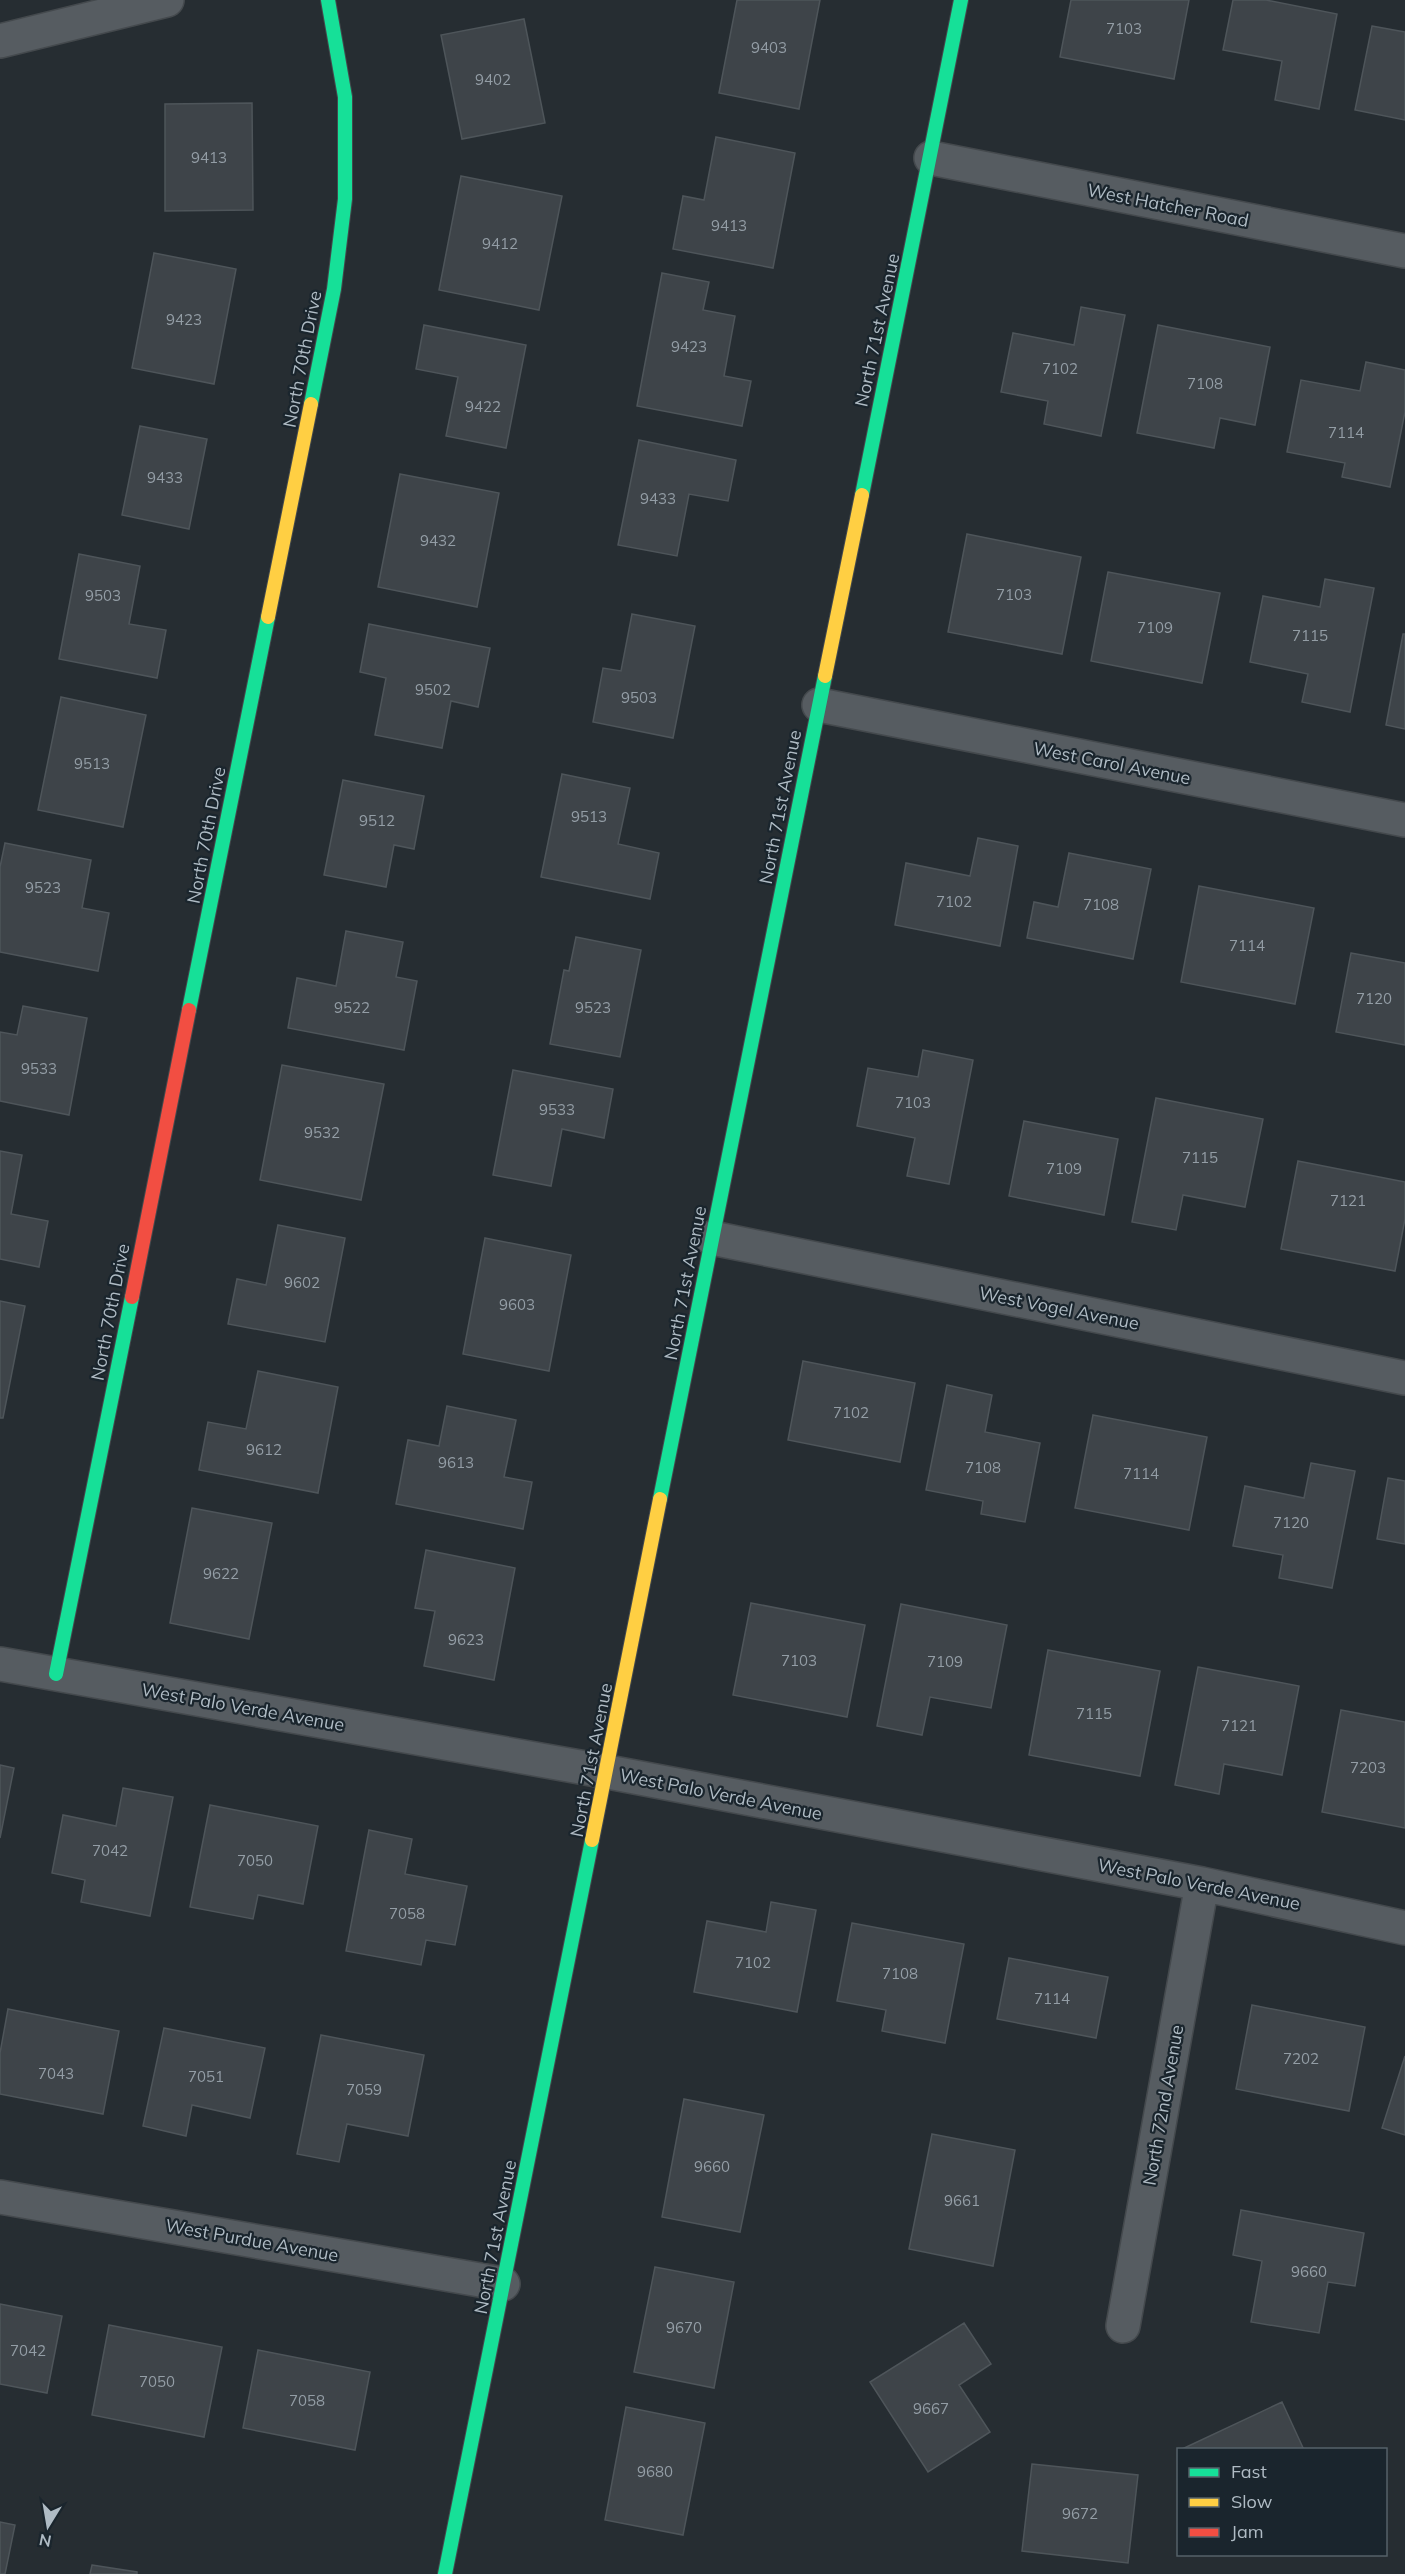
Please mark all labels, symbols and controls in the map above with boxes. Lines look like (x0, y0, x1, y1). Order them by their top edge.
house number: 7103 (1106, 19, 1142, 38)
house number: 9403 (751, 38, 787, 57)
house number: 9402 (475, 70, 511, 89)
house number: 9413 (191, 148, 227, 167)
street label: West Hatcher Road (1085, 178, 1251, 232)
house number: 9413 (711, 216, 747, 235)
house number: 9412 (482, 234, 518, 253)
street label: North 71st Avenue (849, 251, 905, 409)
street label: North 70th Drive (277, 289, 327, 429)
house number: 9423 (166, 310, 202, 329)
house number: 9423 (671, 337, 707, 356)
house number: 7102 (1042, 359, 1078, 378)
house number: 7108 (1187, 374, 1223, 393)
house number: 9422 (465, 397, 501, 416)
house number: 7114 (1328, 423, 1364, 442)
house number: 9433 (147, 468, 183, 487)
house number: 9433 (640, 489, 676, 508)
house number: 9432 (420, 531, 456, 550)
house number: 7103 (996, 585, 1032, 604)
house number: 9503 (85, 586, 121, 605)
house number: 7109 (1137, 618, 1173, 637)
house number: 7115 (1292, 626, 1328, 645)
house number: 9502 (415, 680, 451, 699)
house number: 9503 (621, 688, 657, 707)
street label: North 71st Avenue (754, 728, 806, 886)
street label: West Carol Avenue (1031, 736, 1193, 790)
house number: 9513 (74, 754, 110, 773)
street label: North 70th Drive (181, 765, 231, 905)
house number: 9513 (571, 807, 607, 826)
house number: 9512 (359, 811, 395, 830)
house number: 9523 (25, 878, 61, 897)
house number: 7102 (936, 892, 972, 911)
house number: 7108 (1083, 895, 1119, 914)
house number: 7114 (1229, 936, 1265, 955)
house number: 7120 (1356, 989, 1392, 1008)
house number: 9522 (334, 998, 370, 1017)
house number: 9523 (575, 998, 611, 1017)
house number: 9533 (21, 1059, 57, 1078)
house number: 7103 (895, 1093, 931, 1112)
house number: 9533 (539, 1100, 575, 1119)
house number: 9532 (304, 1123, 340, 1142)
house number: 7115 (1182, 1148, 1218, 1167)
house number: 7109 (1046, 1159, 1082, 1178)
house number: 7121 (1330, 1191, 1366, 1210)
street label: North 71st Avenue (659, 1204, 711, 1362)
street label: North 70th Drive (85, 1242, 135, 1382)
house number: 9602 (284, 1273, 320, 1292)
street label: West Vogel Avenue (977, 1281, 1141, 1335)
house number: 9603 (499, 1295, 535, 1314)
house number: 7102 (833, 1403, 869, 1422)
house number: 9612 (246, 1440, 282, 1459)
house number: 9613 (438, 1453, 474, 1472)
house number: 7108 (965, 1458, 1001, 1477)
house number: 7114 (1123, 1464, 1159, 1483)
house number: 7120 (1273, 1513, 1309, 1532)
house number: 9622 (203, 1564, 239, 1583)
house number: 9623 (448, 1630, 484, 1649)
house number: 7103 (781, 1651, 817, 1670)
house number: 7109 (927, 1652, 963, 1671)
street label: West Palo Verde Avenue (140, 1678, 346, 1736)
street label: North 71st Avenue (565, 1681, 617, 1839)
house number: 7115 (1076, 1704, 1112, 1723)
house number: 7121 (1221, 1716, 1257, 1735)
house number: 7203 (1350, 1758, 1386, 1777)
street label: West Palo Verde Avenue (618, 1763, 824, 1825)
house number: 7042 (92, 1841, 128, 1860)
house number: 7050 (237, 1851, 273, 1870)
street label: West Palo Verde Avenue (1096, 1853, 1302, 1915)
house number: 7058 (389, 1904, 425, 1923)
house number: 7102 (735, 1953, 771, 1972)
house number: 7108 (882, 1964, 918, 1983)
house number: 7114 (1034, 1989, 1070, 2008)
street label: North 72nd Avenue (1138, 2023, 1188, 2187)
house number: 7202 (1283, 2049, 1319, 2068)
house number: 7043 (38, 2064, 74, 2083)
house number: 7051 (188, 2067, 224, 2086)
house number: 7059 (346, 2080, 382, 2099)
house number: 9660 (694, 2157, 730, 2176)
street label: North 71st Avenue (469, 2158, 521, 2316)
house number: 9661 (944, 2191, 980, 2210)
street label: West Purdue Avenue (164, 2213, 340, 2267)
house number: 9660 (1291, 2262, 1327, 2281)
house number: 9670 (666, 2318, 702, 2337)
house number: 7042 (10, 2341, 46, 2360)
house number: 7050 (139, 2372, 175, 2391)
house number: 7058 (289, 2391, 325, 2410)
house number: 9667 (913, 2399, 949, 2418)
legend (1177, 2448, 1387, 2556)
text: Fast (1231, 2460, 1267, 2483)
house number: 9680 (637, 2462, 673, 2481)
text: Slow (1231, 2490, 1273, 2513)
north arrow (18, 2496, 78, 2556)
house number: 9672 (1062, 2504, 1098, 2523)
text: Jam (1231, 2520, 1264, 2543)
text: N (37, 2530, 53, 2552)

